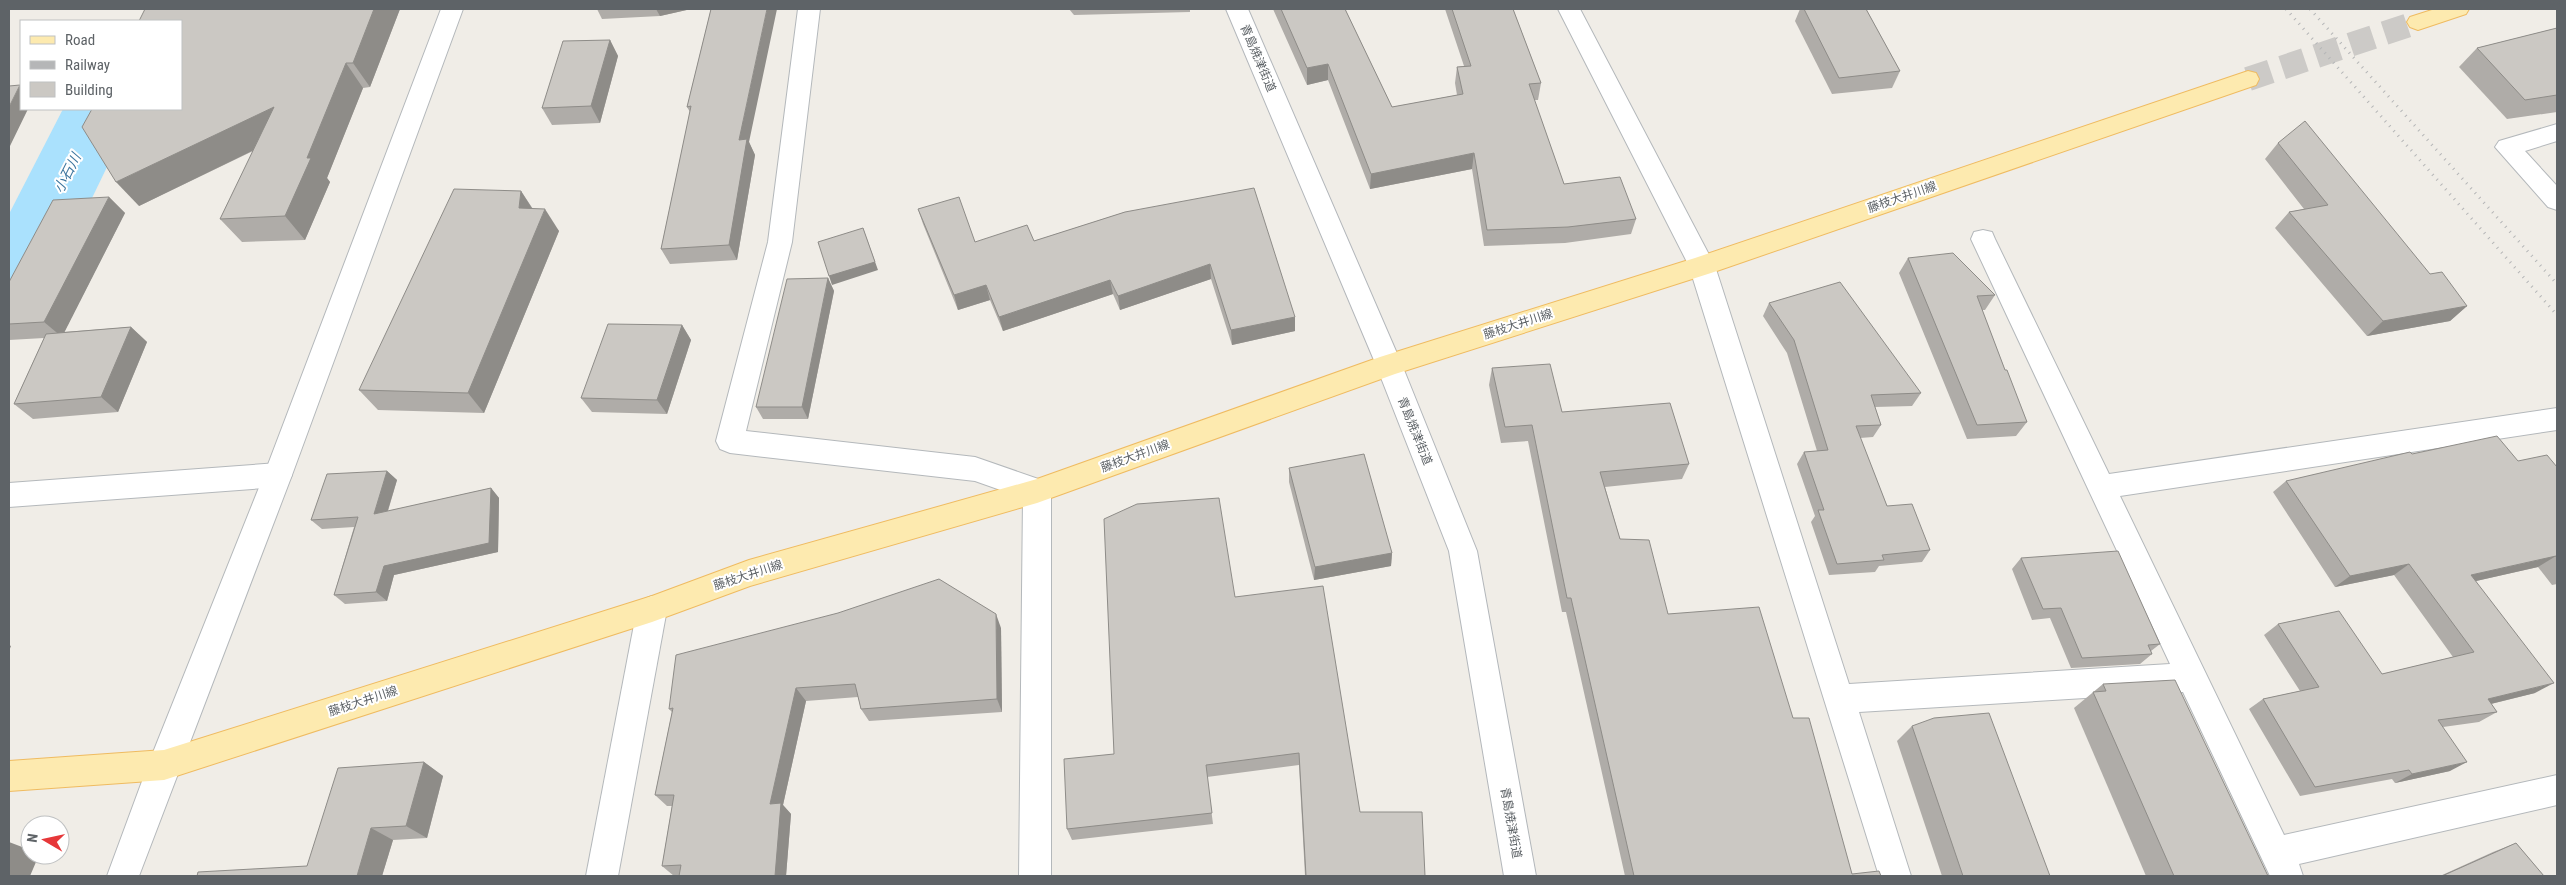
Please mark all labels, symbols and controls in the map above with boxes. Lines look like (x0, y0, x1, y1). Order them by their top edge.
legend (20, 20, 182, 110)
street label: 青島焼津街道 (1237, 22, 1279, 94)
text: Road (65, 31, 95, 49)
text: Railway (65, 56, 110, 74)
text: Building (65, 81, 113, 99)
water label: 小石川 (50, 149, 85, 195)
street label: 藤枝大井川線 (1866, 179, 1938, 215)
street label: 藤枝大井川線 (1482, 306, 1554, 342)
street label: 青島焼津街道 (1395, 395, 1435, 467)
street label: 藤枝大井川線 (1099, 437, 1171, 475)
street label: 藤枝大井川線 (712, 557, 784, 593)
street label: 藤枝大井川線 (327, 683, 399, 719)
street label: 青島焼津街道 (1498, 786, 1524, 860)
north arrow (20, 815, 70, 865)
text: N (24, 832, 41, 843)

